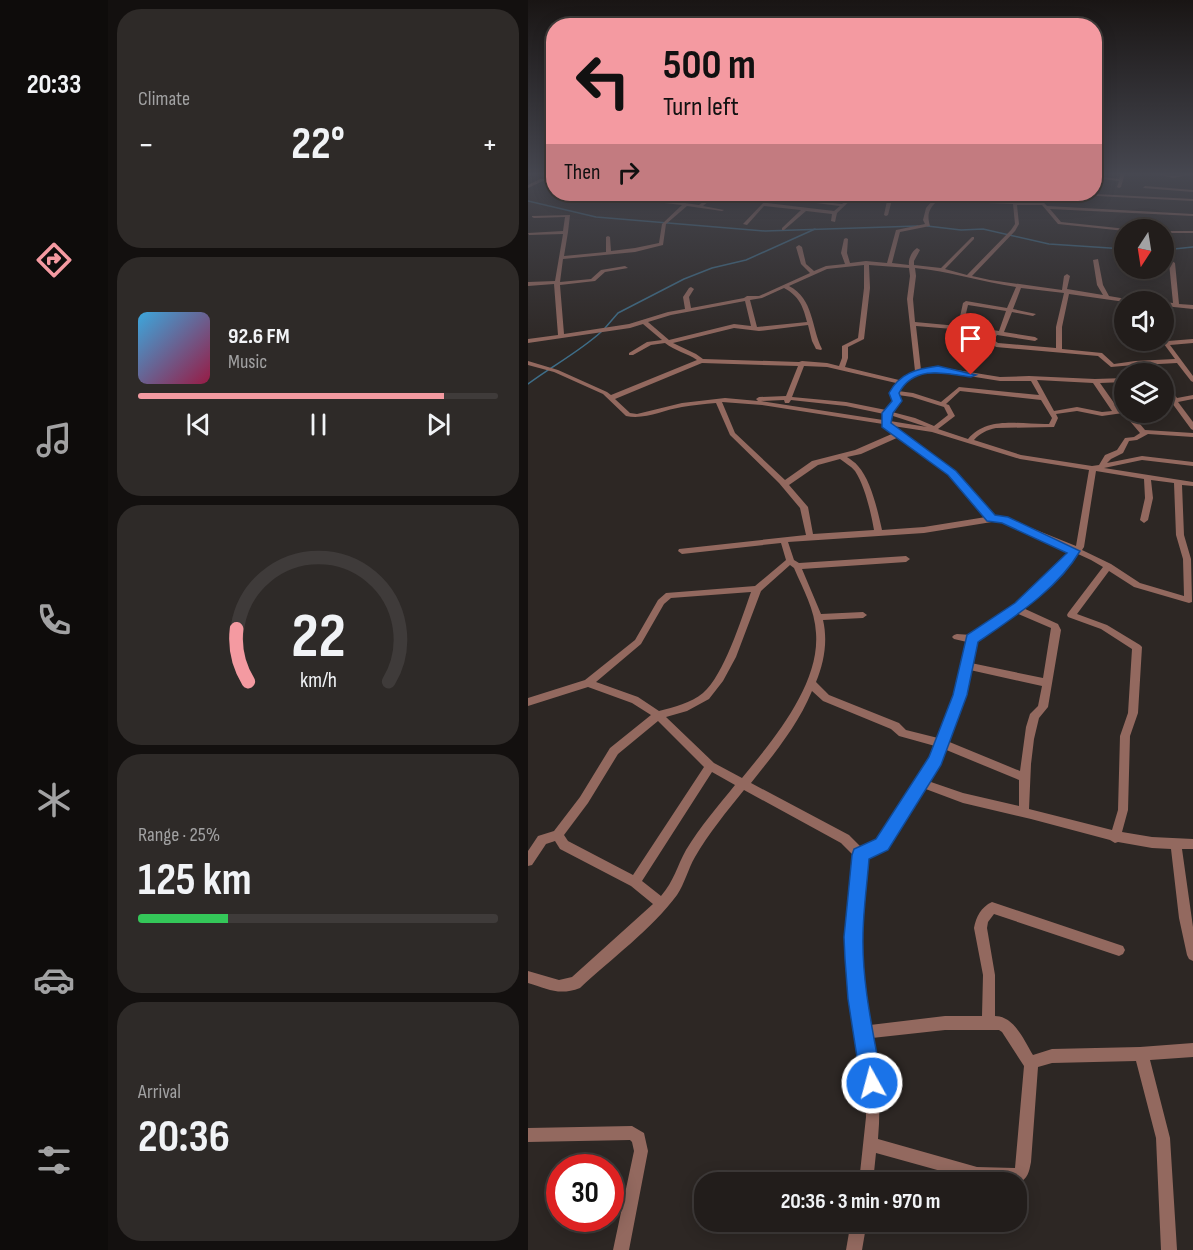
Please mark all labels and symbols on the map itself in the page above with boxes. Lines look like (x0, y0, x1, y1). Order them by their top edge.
north arrow (1114, 219, 1174, 279)
pin (945, 313, 996, 375)
position arrow (840, 1051, 904, 1115)
speed limit sign: 30 (546, 1154, 624, 1232)

